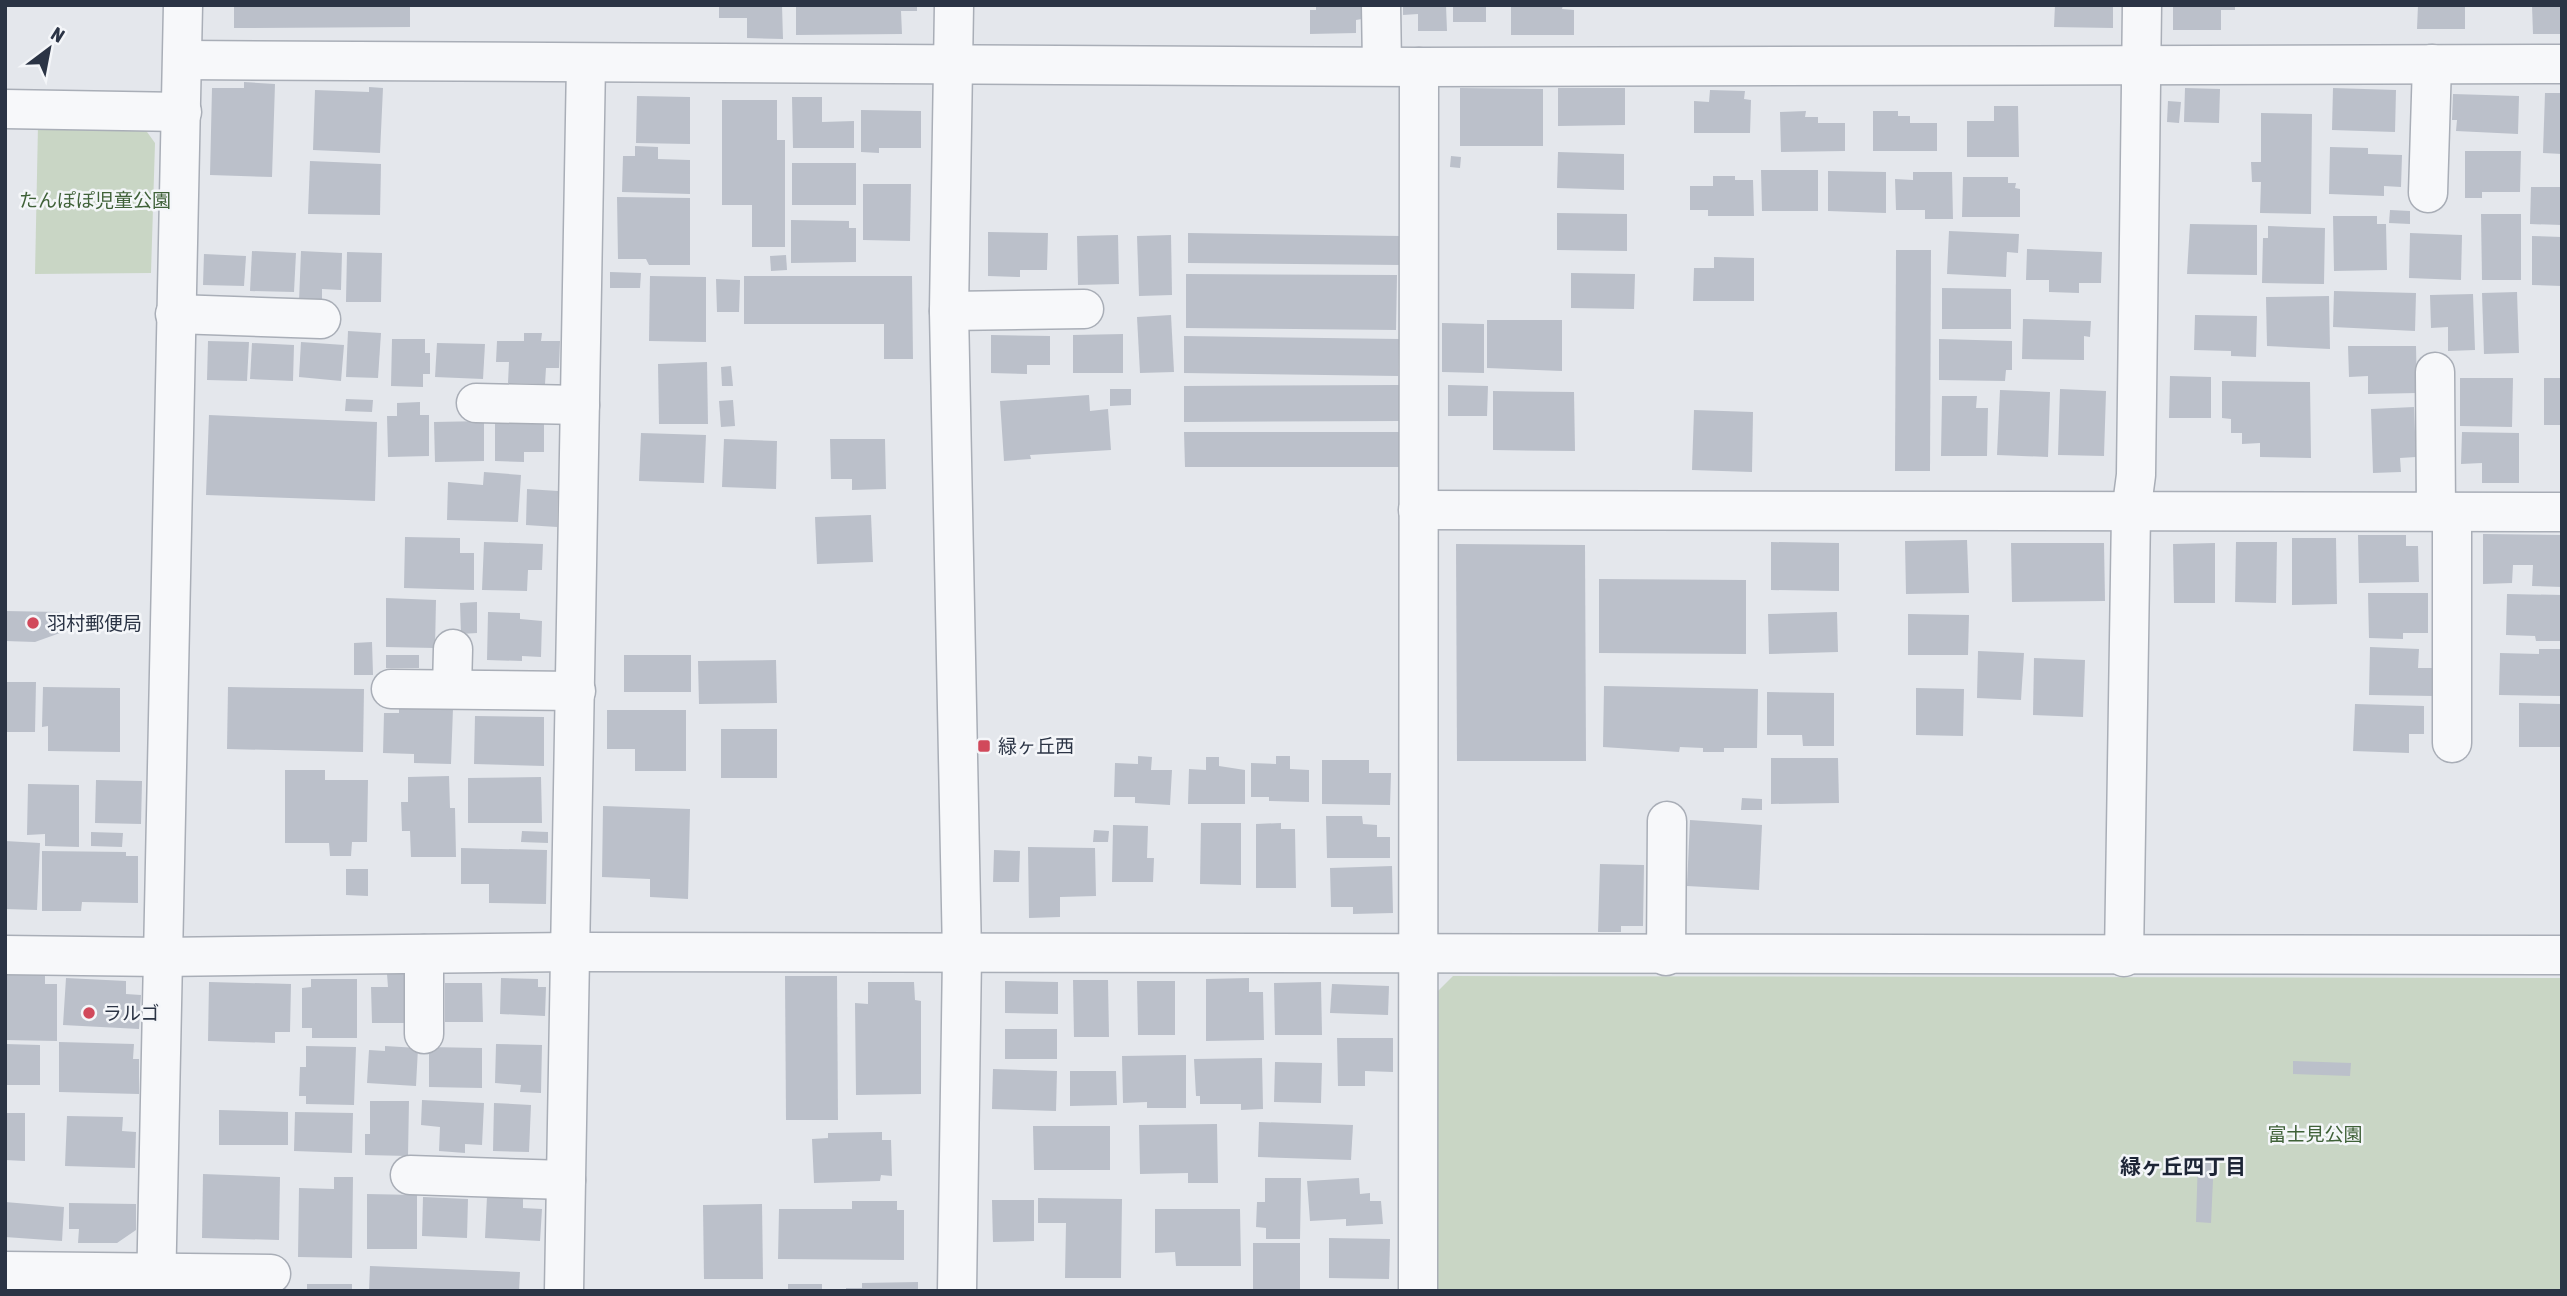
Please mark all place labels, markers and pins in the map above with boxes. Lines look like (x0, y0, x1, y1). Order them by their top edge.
place label: 羽村郵便局 (47, 612, 142, 634)
marker: 羽村郵便局 (25, 615, 41, 631)
place label: 緑ヶ丘西 (998, 735, 1074, 757)
marker: 緑ヶ丘西 (976, 738, 992, 754)
place label: ラルゴ (103, 1002, 160, 1024)
marker: ラルゴ (81, 1005, 97, 1021)

